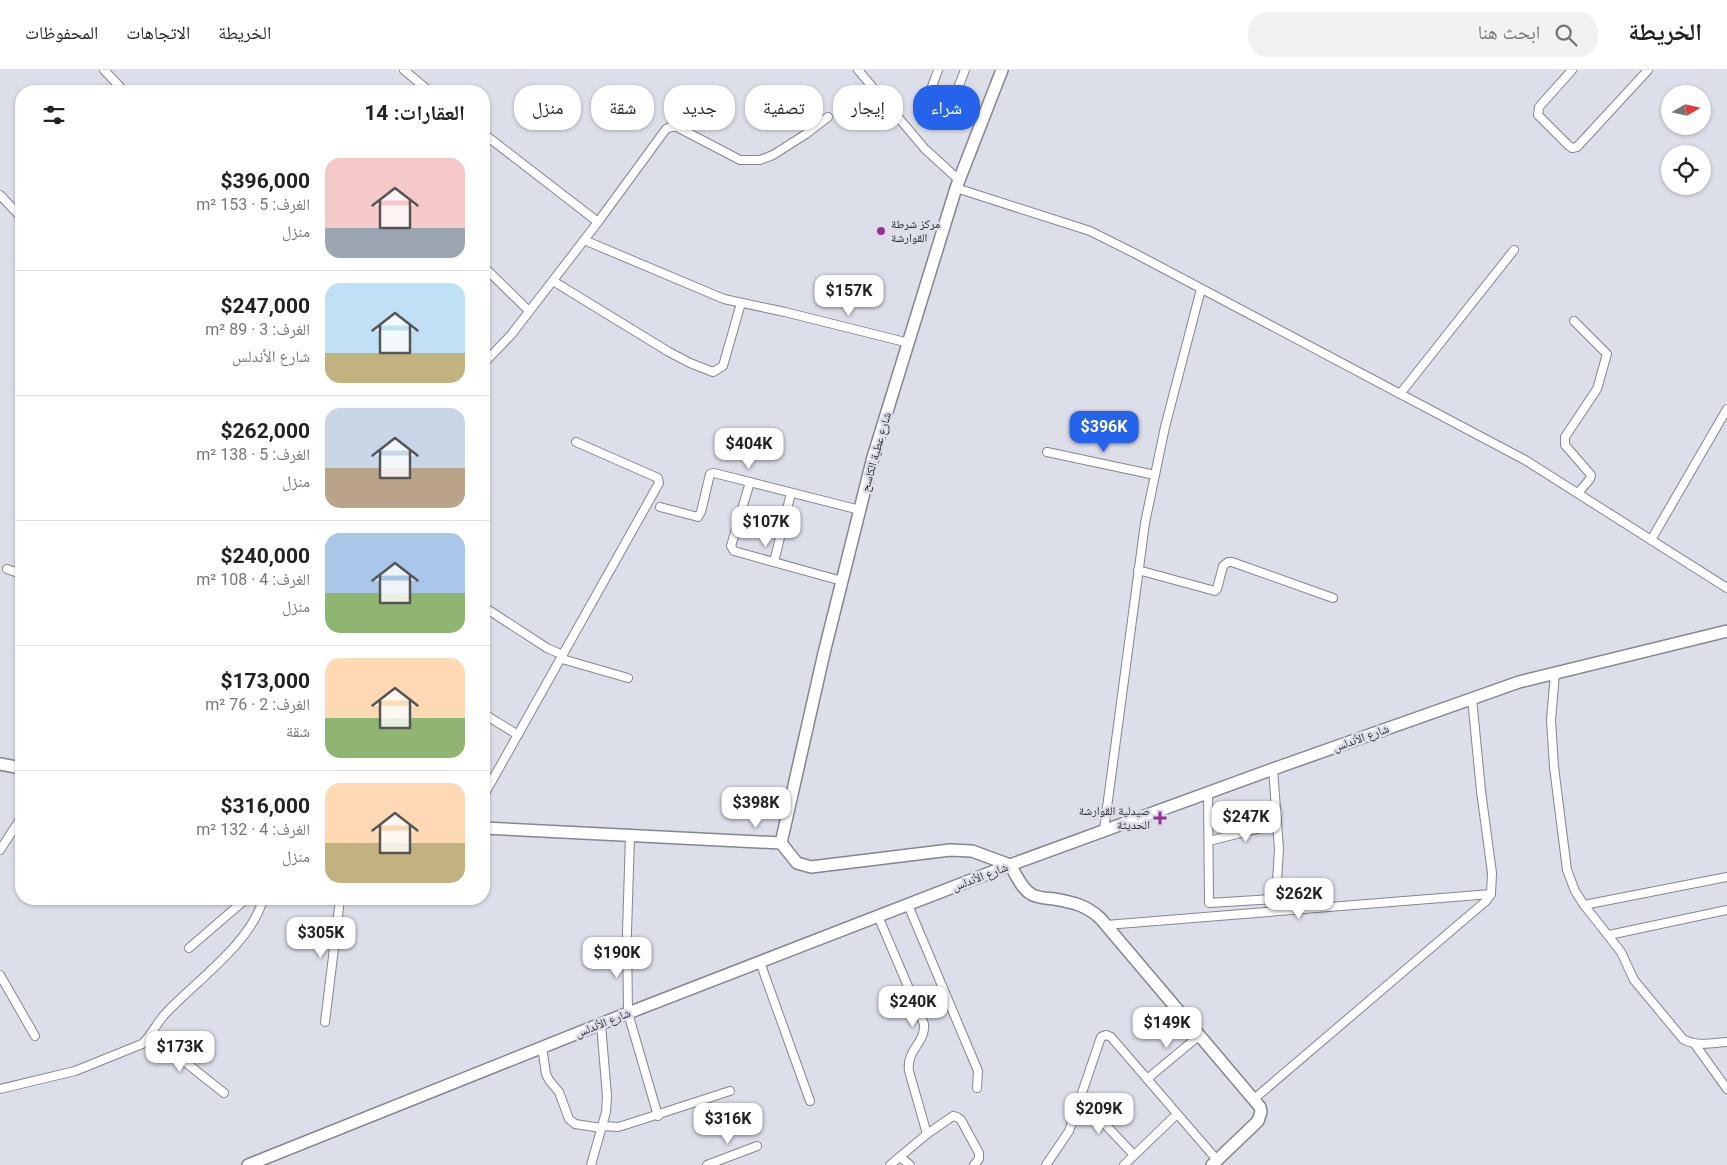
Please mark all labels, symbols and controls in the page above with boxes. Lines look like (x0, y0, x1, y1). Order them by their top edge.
search box (1248, 12, 1598, 57)
text: الخريطة (1628, 18, 1702, 46)
text: ابحث هنا (1478, 21, 1540, 44)
icon: search (1552, 21, 1580, 49)
text: المحفوظات (25, 22, 98, 43)
text: الاتجاهات (126, 22, 190, 43)
text: الخريطة (218, 22, 271, 43)
chip: منزل (514, 85, 581, 130)
chip: شقة (591, 85, 654, 130)
chip: جديد (664, 85, 735, 130)
chip: تصفية (745, 85, 823, 130)
chip: إيجار (833, 85, 903, 130)
chip: شراء (913, 85, 980, 130)
north arrow (1661, 85, 1711, 135)
map controls (1661, 85, 1711, 195)
icon: filters (40, 101, 68, 129)
text: العقارات: 14 (364, 101, 465, 125)
button: locate (1661, 145, 1711, 195)
text: $396,000 (220, 169, 310, 193)
icon: home (365, 178, 425, 238)
text: الغرف: 5 · 153 m² (196, 195, 310, 214)
place label: مركز شرطة القوارشة (891, 217, 940, 245)
text: منزل (282, 222, 310, 241)
marker: مركز شرطة القوارشة (875, 225, 887, 237)
pin: $157K (814, 274, 884, 317)
text: $157K (826, 281, 872, 300)
text: $247,000 (220, 294, 310, 318)
icon: home (365, 303, 425, 363)
text: الغرف: 3 · 89 m² (205, 320, 310, 339)
text: شارع الأندلس (232, 347, 310, 366)
pin: $396K (1069, 410, 1139, 453)
street label: شارع عطية الكاسح (858, 411, 895, 494)
text: $396K (1081, 417, 1127, 436)
text: $262,000 (220, 419, 310, 443)
icon: home (365, 428, 425, 488)
pin: $404K (714, 428, 784, 470)
text: $404K (726, 434, 772, 453)
text: الغرف: 5 · 138 m² (196, 445, 310, 464)
text: منزل (282, 472, 310, 491)
pin: $107K (731, 506, 801, 548)
text: $107K (743, 512, 789, 531)
text: $240,000 (220, 544, 310, 568)
icon: home (365, 553, 425, 613)
text: الغرف: 4 · 108 m² (196, 570, 310, 589)
text: منزل (282, 597, 310, 616)
text: $173,000 (220, 669, 310, 693)
icon: home (365, 678, 425, 738)
text: الغرف: 2 · 76 m² (205, 695, 310, 714)
street label: شارع الأندلس (1331, 721, 1391, 756)
text: شقة (286, 722, 310, 741)
pin: $398K (721, 786, 791, 829)
text: $398K (733, 793, 779, 812)
text: $316,000 (220, 794, 310, 818)
pin: $247K (1211, 800, 1281, 843)
icon: home (365, 803, 425, 863)
place label: صيدلية القوارشة الحديثة (1079, 804, 1150, 832)
text: $247K (1223, 807, 1269, 826)
marker: صيدلية القوارشة الحديثة (1154, 812, 1166, 824)
text: الغرف: 4 · 132 m² (196, 820, 310, 839)
text: منزل (282, 847, 310, 866)
street label: شارع الأندلس (950, 860, 1010, 895)
pin: $262K (1264, 878, 1334, 920)
text: $262K (1276, 884, 1322, 903)
pin: $305K (286, 916, 356, 959)
text: $305K (298, 923, 344, 942)
pin: $190K (582, 936, 652, 979)
text: $190K (594, 943, 640, 962)
pin: $240K (878, 986, 948, 1028)
text: $240K (890, 992, 936, 1011)
street label: شارع الأندلس (573, 1005, 633, 1041)
pin: $149K (1132, 1006, 1202, 1049)
text: $149K (1144, 1013, 1190, 1032)
pin: $173K (145, 1030, 215, 1073)
text: $173K (157, 1037, 203, 1056)
pin: $209K (1064, 1092, 1134, 1135)
text: $209K (1076, 1099, 1122, 1118)
pin: $316K (693, 1102, 763, 1145)
text: $316K (705, 1109, 751, 1128)

